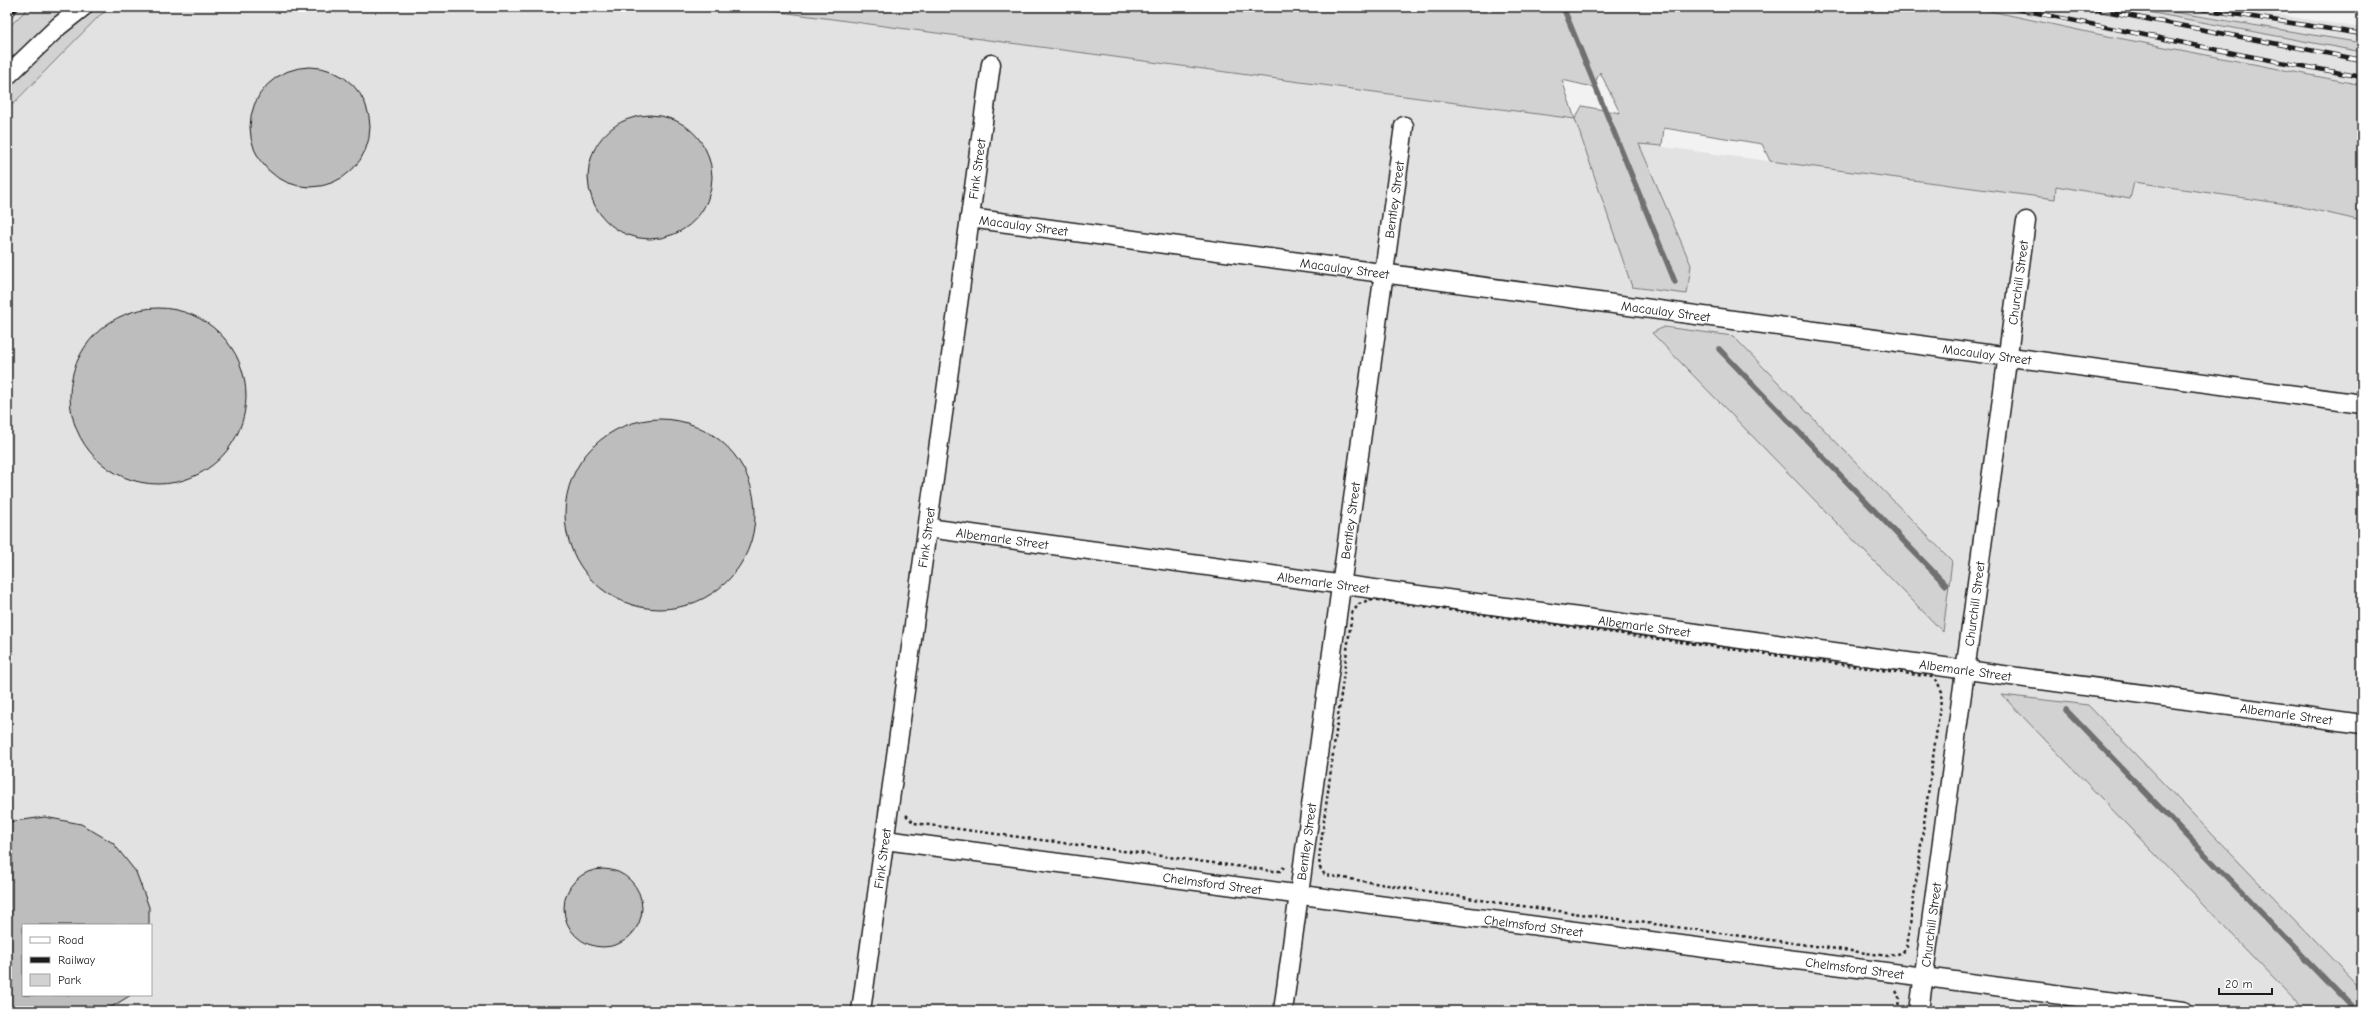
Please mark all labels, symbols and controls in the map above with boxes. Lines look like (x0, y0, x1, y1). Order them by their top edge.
street label: Fink Street (966, 137, 989, 200)
street label: Bentley Street (1382, 159, 1407, 239)
street label: Macaulay Street (978, 212, 1070, 239)
street label: Churchill Street (2005, 238, 2031, 326)
street label: Macaulay Street (1299, 255, 1391, 282)
street label: Macaulay Street (1620, 298, 1712, 325)
street label: Macaulay Street (1941, 341, 2034, 368)
street label: Bentley Street (1338, 480, 1363, 560)
street label: Fink Street (915, 505, 938, 569)
street label: Albemarle Street (955, 525, 1051, 553)
street label: Churchill Street (1962, 559, 1988, 647)
street label: Albemarle Street (1276, 569, 1372, 596)
street label: Albemarle Street (1597, 613, 1693, 640)
street label: Albemarle Street (1918, 657, 2014, 684)
street label: Albemarle Street (2239, 700, 2335, 728)
street label: Bentley Street (1294, 801, 1320, 881)
street label: Fink Street (871, 826, 894, 890)
street label: Chelmsford Street (1162, 870, 1264, 898)
street label: Churchill Street (1918, 880, 1944, 968)
street label: Chelmsford Street (1483, 912, 1585, 940)
legend (22, 924, 152, 996)
text: Road (58, 933, 84, 947)
text: Railway (58, 953, 96, 967)
street label: Chelmsford Street (1804, 954, 1906, 982)
scale bar (2219, 970, 2272, 996)
text: Park (58, 973, 81, 987)
text: 20 m (2225, 977, 2253, 991)

